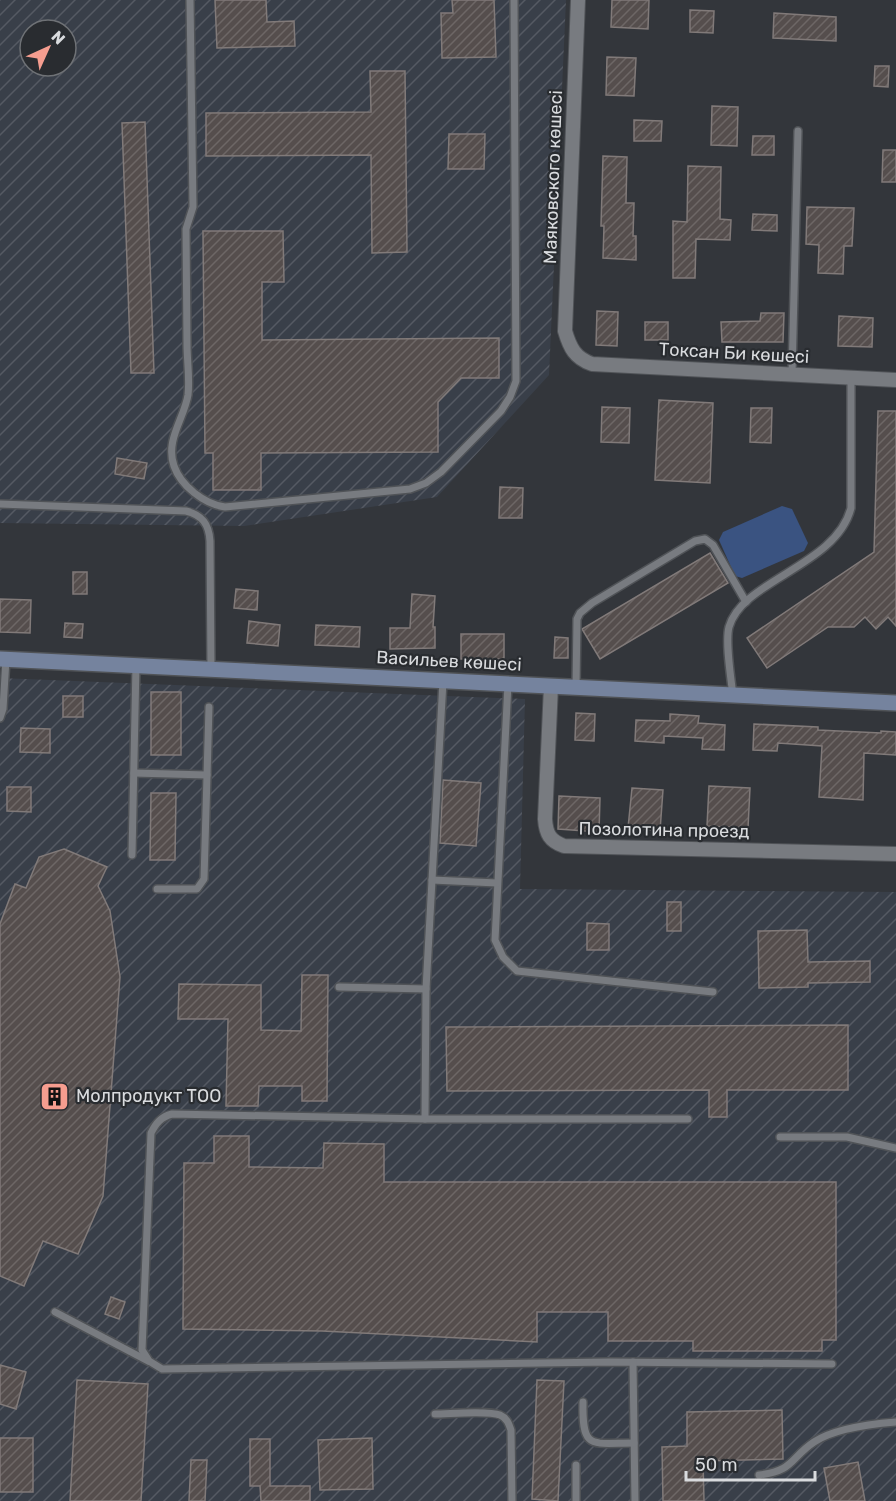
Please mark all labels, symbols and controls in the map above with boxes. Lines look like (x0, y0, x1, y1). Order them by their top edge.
north arrow (18, 18, 78, 78)
text: N (47, 27, 69, 49)
street label: Маяковского көшесі (539, 90, 567, 264)
street label: Токсан Би көшесі (658, 338, 810, 368)
street label: Васильев көшесі (376, 646, 522, 676)
street label: Позолотина проезд (579, 818, 750, 842)
building icon: Молпродукт ТОО (39, 1080, 71, 1112)
place label: Молпродукт ТОО (76, 1085, 221, 1107)
scale bar (686, 1444, 815, 1482)
text: 50 m (695, 1454, 738, 1476)

